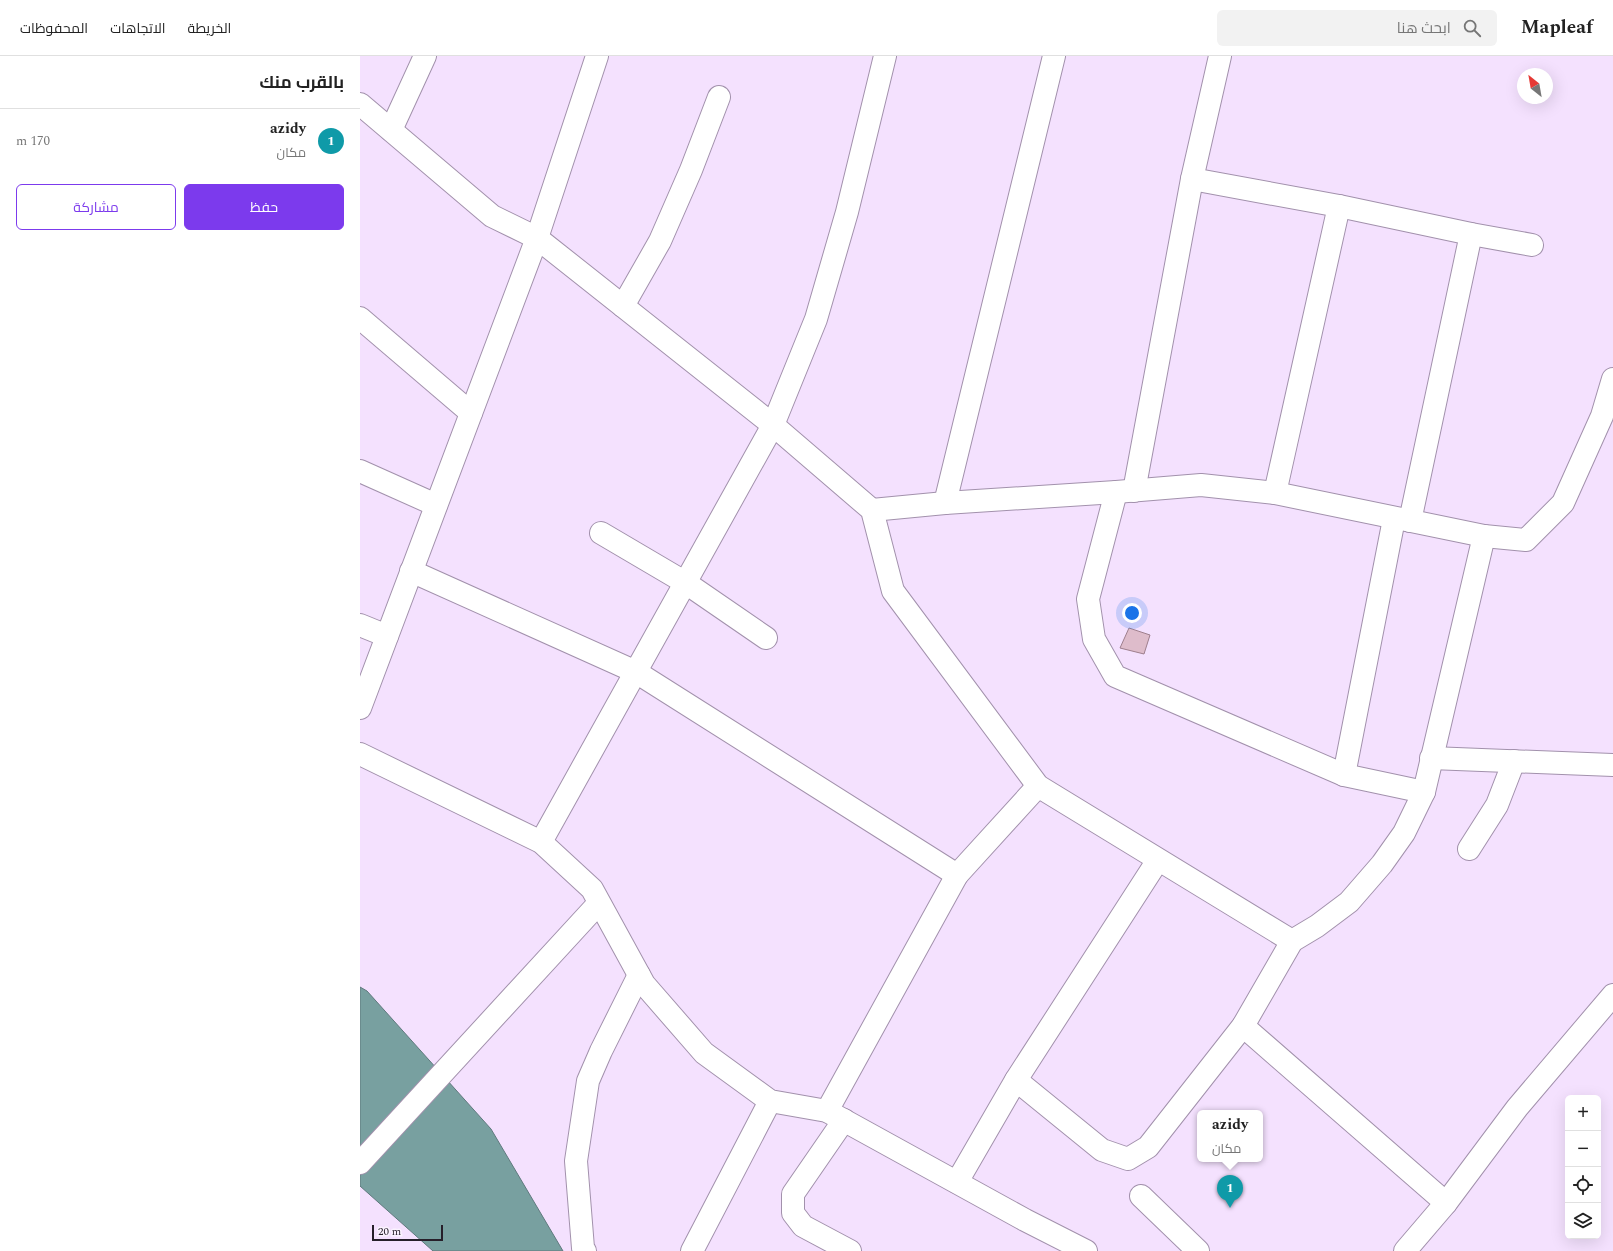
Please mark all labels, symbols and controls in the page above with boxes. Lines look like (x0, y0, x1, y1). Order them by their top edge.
search box (1217, 10, 1497, 46)
text: Mapleaf (1521, 13, 1593, 42)
text: ابحث هنا (1397, 17, 1451, 40)
icon: search (1461, 17, 1483, 39)
text: المحفوظات (20, 18, 88, 39)
text: الاتجاهات (110, 18, 166, 39)
text: الخريطة (188, 18, 231, 39)
north arrow (1517, 68, 1553, 104)
text: بالقرب منك (260, 70, 344, 96)
text: azidy (270, 117, 306, 140)
text: 170 m (16, 131, 50, 151)
text: 1 (327, 131, 335, 151)
text: مكان (277, 143, 306, 163)
button: مشاركة (16, 184, 176, 230)
button: حفظ (184, 184, 344, 230)
your location (1122, 603, 1142, 623)
map controls (1565, 1095, 1601, 1239)
button: + (1565, 1095, 1601, 1131)
popup (1197, 1110, 1263, 1162)
text: azidy (1212, 1113, 1248, 1136)
button: − (1565, 1131, 1601, 1167)
text: مكان (1212, 1139, 1241, 1159)
button: locate (1565, 1167, 1601, 1203)
pin: 1 (1217, 1175, 1243, 1208)
button: layers (1565, 1203, 1601, 1239)
scale bar (372, 1223, 443, 1242)
text: 20 m (378, 1223, 401, 1240)

